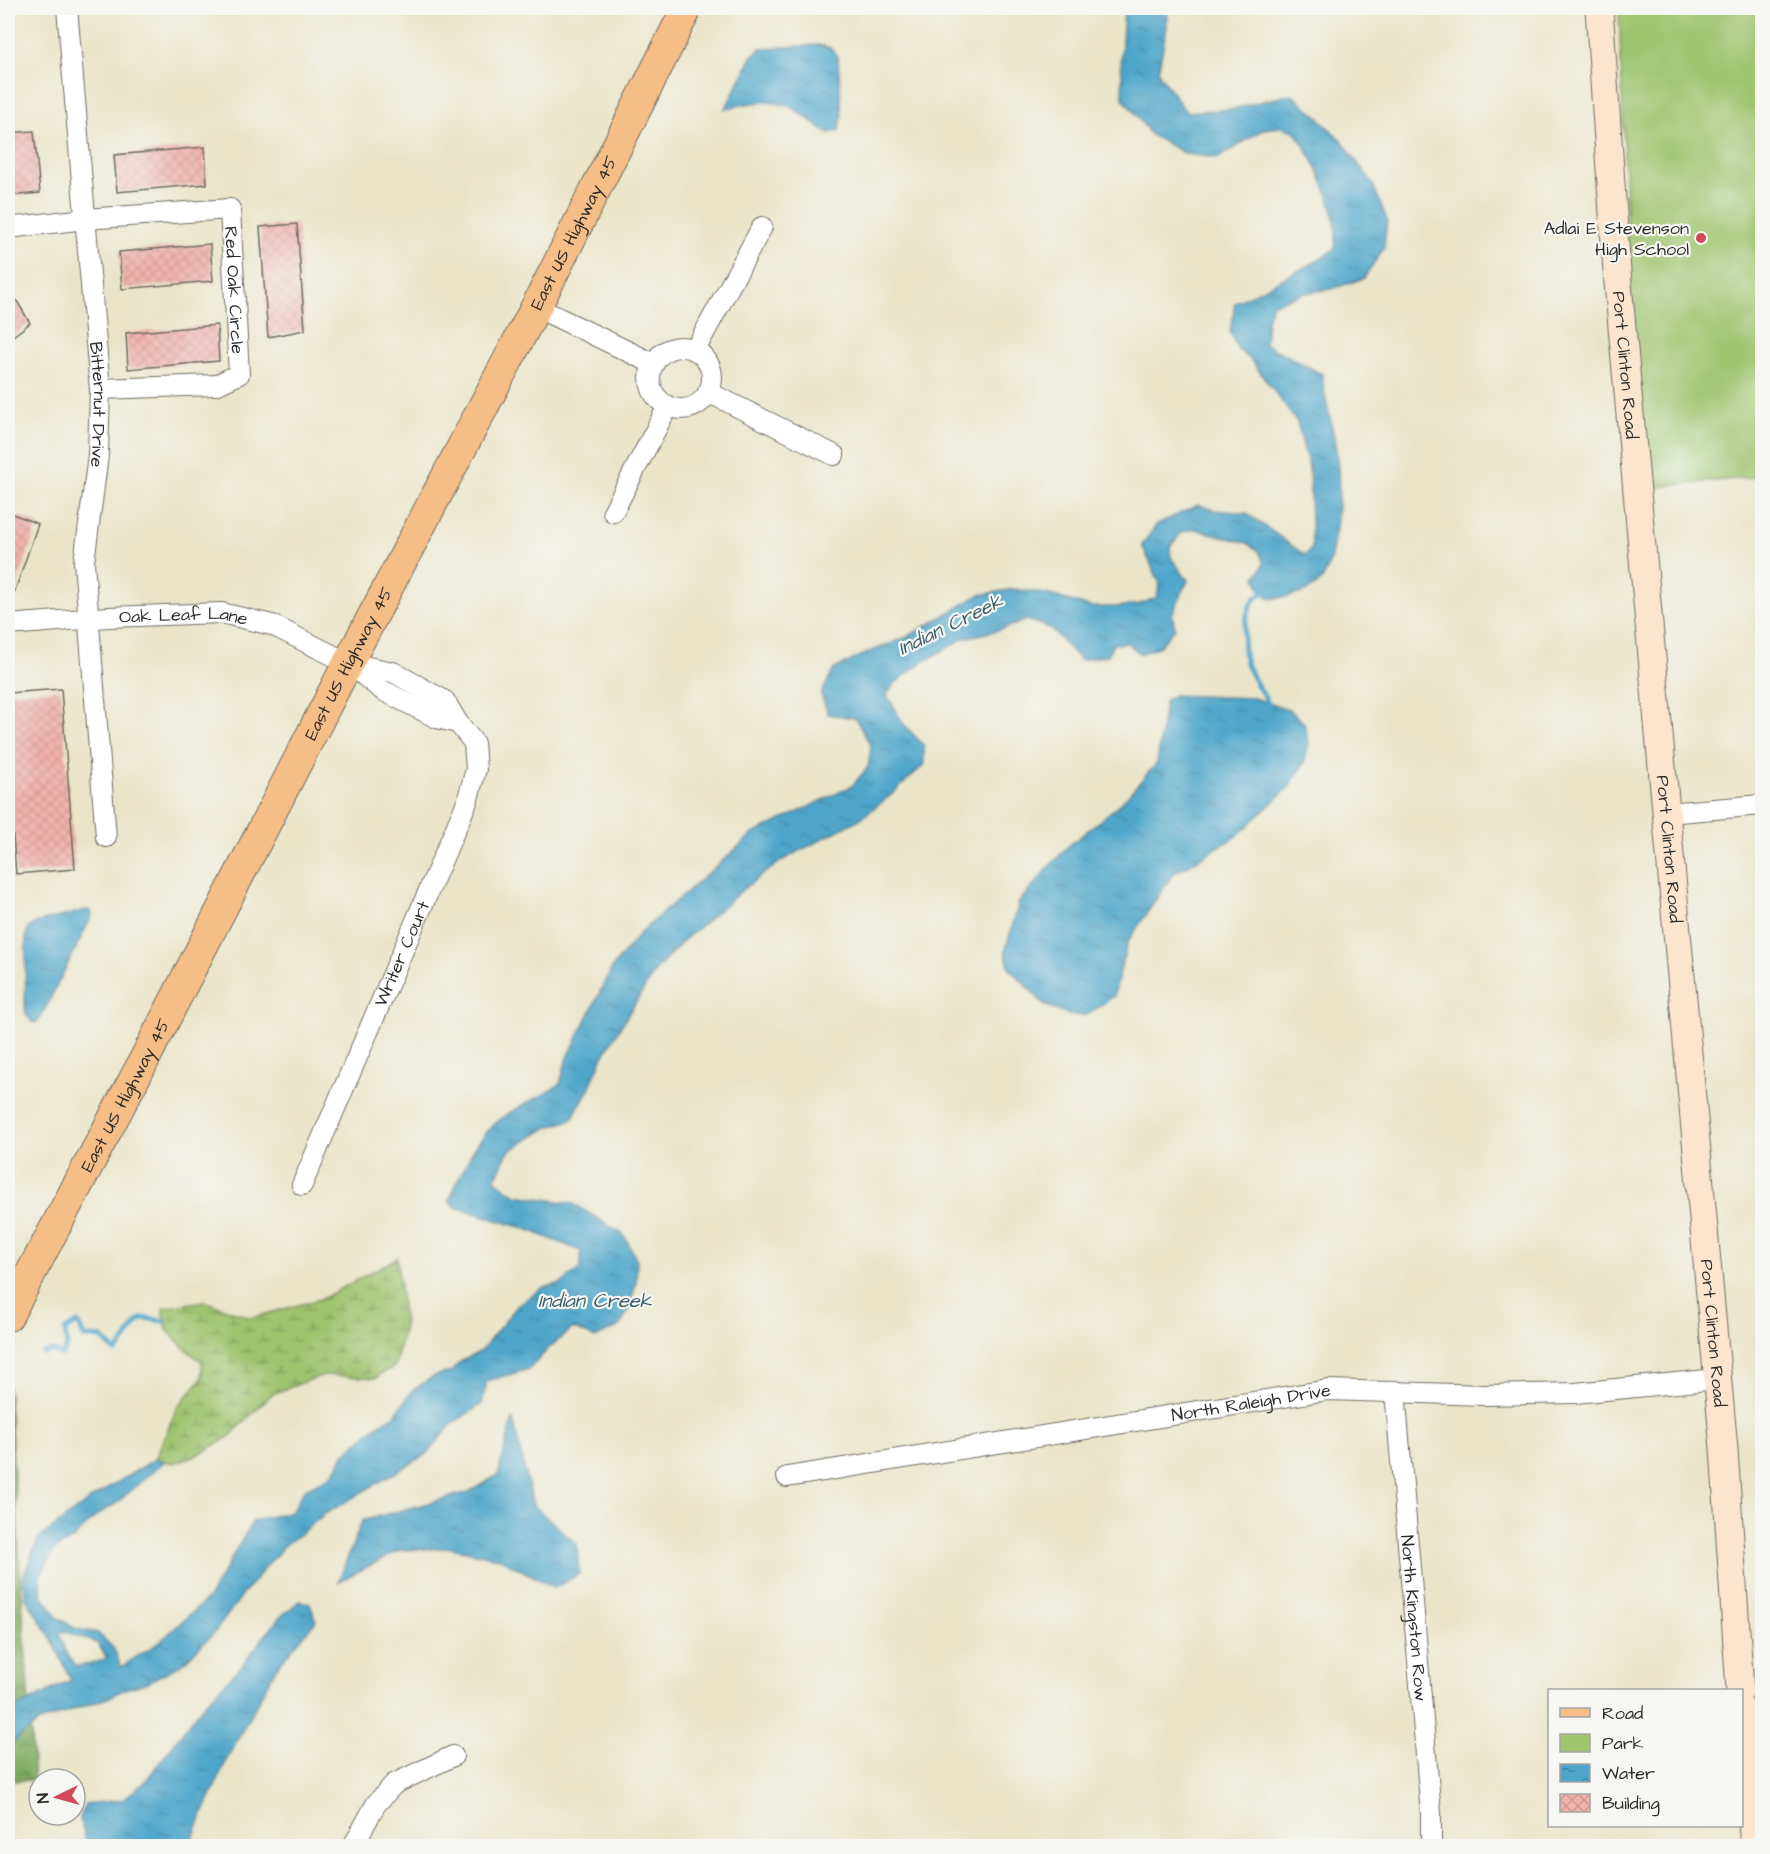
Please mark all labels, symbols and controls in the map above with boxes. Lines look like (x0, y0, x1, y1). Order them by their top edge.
street label: East US Highway 45 (524, 151, 624, 314)
place label: Adlai E Stevenson High School (1544, 216, 1689, 263)
street label: Red Oak Circle (218, 225, 250, 355)
marker: Adlai E Stevenson High School (1694, 231, 1708, 245)
street label: Port Clinton Road (1606, 290, 1644, 440)
street label: Bitternut Drive (83, 341, 112, 469)
street label: East US Highway 45 (298, 582, 399, 745)
water label: Indian Creek (893, 587, 1008, 662)
street label: Oak Leaf Lane (119, 601, 250, 632)
street label: Port Clinton Road (1650, 774, 1688, 924)
street label: Writer Court (368, 896, 436, 1011)
street label: East US Highway 45 (75, 1014, 176, 1176)
street label: Port Clinton Road (1694, 1258, 1732, 1408)
water label: Indian Creek (538, 1287, 653, 1315)
street label: North Raleigh Drive (1170, 1378, 1333, 1428)
street label: North Kingston Row (1394, 1534, 1433, 1702)
legend (1548, 1689, 1743, 1827)
text: Road (1602, 1701, 1643, 1726)
text: Park (1602, 1731, 1644, 1756)
text: Water (1602, 1761, 1655, 1786)
north arrow (27, 1767, 87, 1827)
text: Building (1602, 1791, 1660, 1817)
text: N (32, 1792, 54, 1804)

